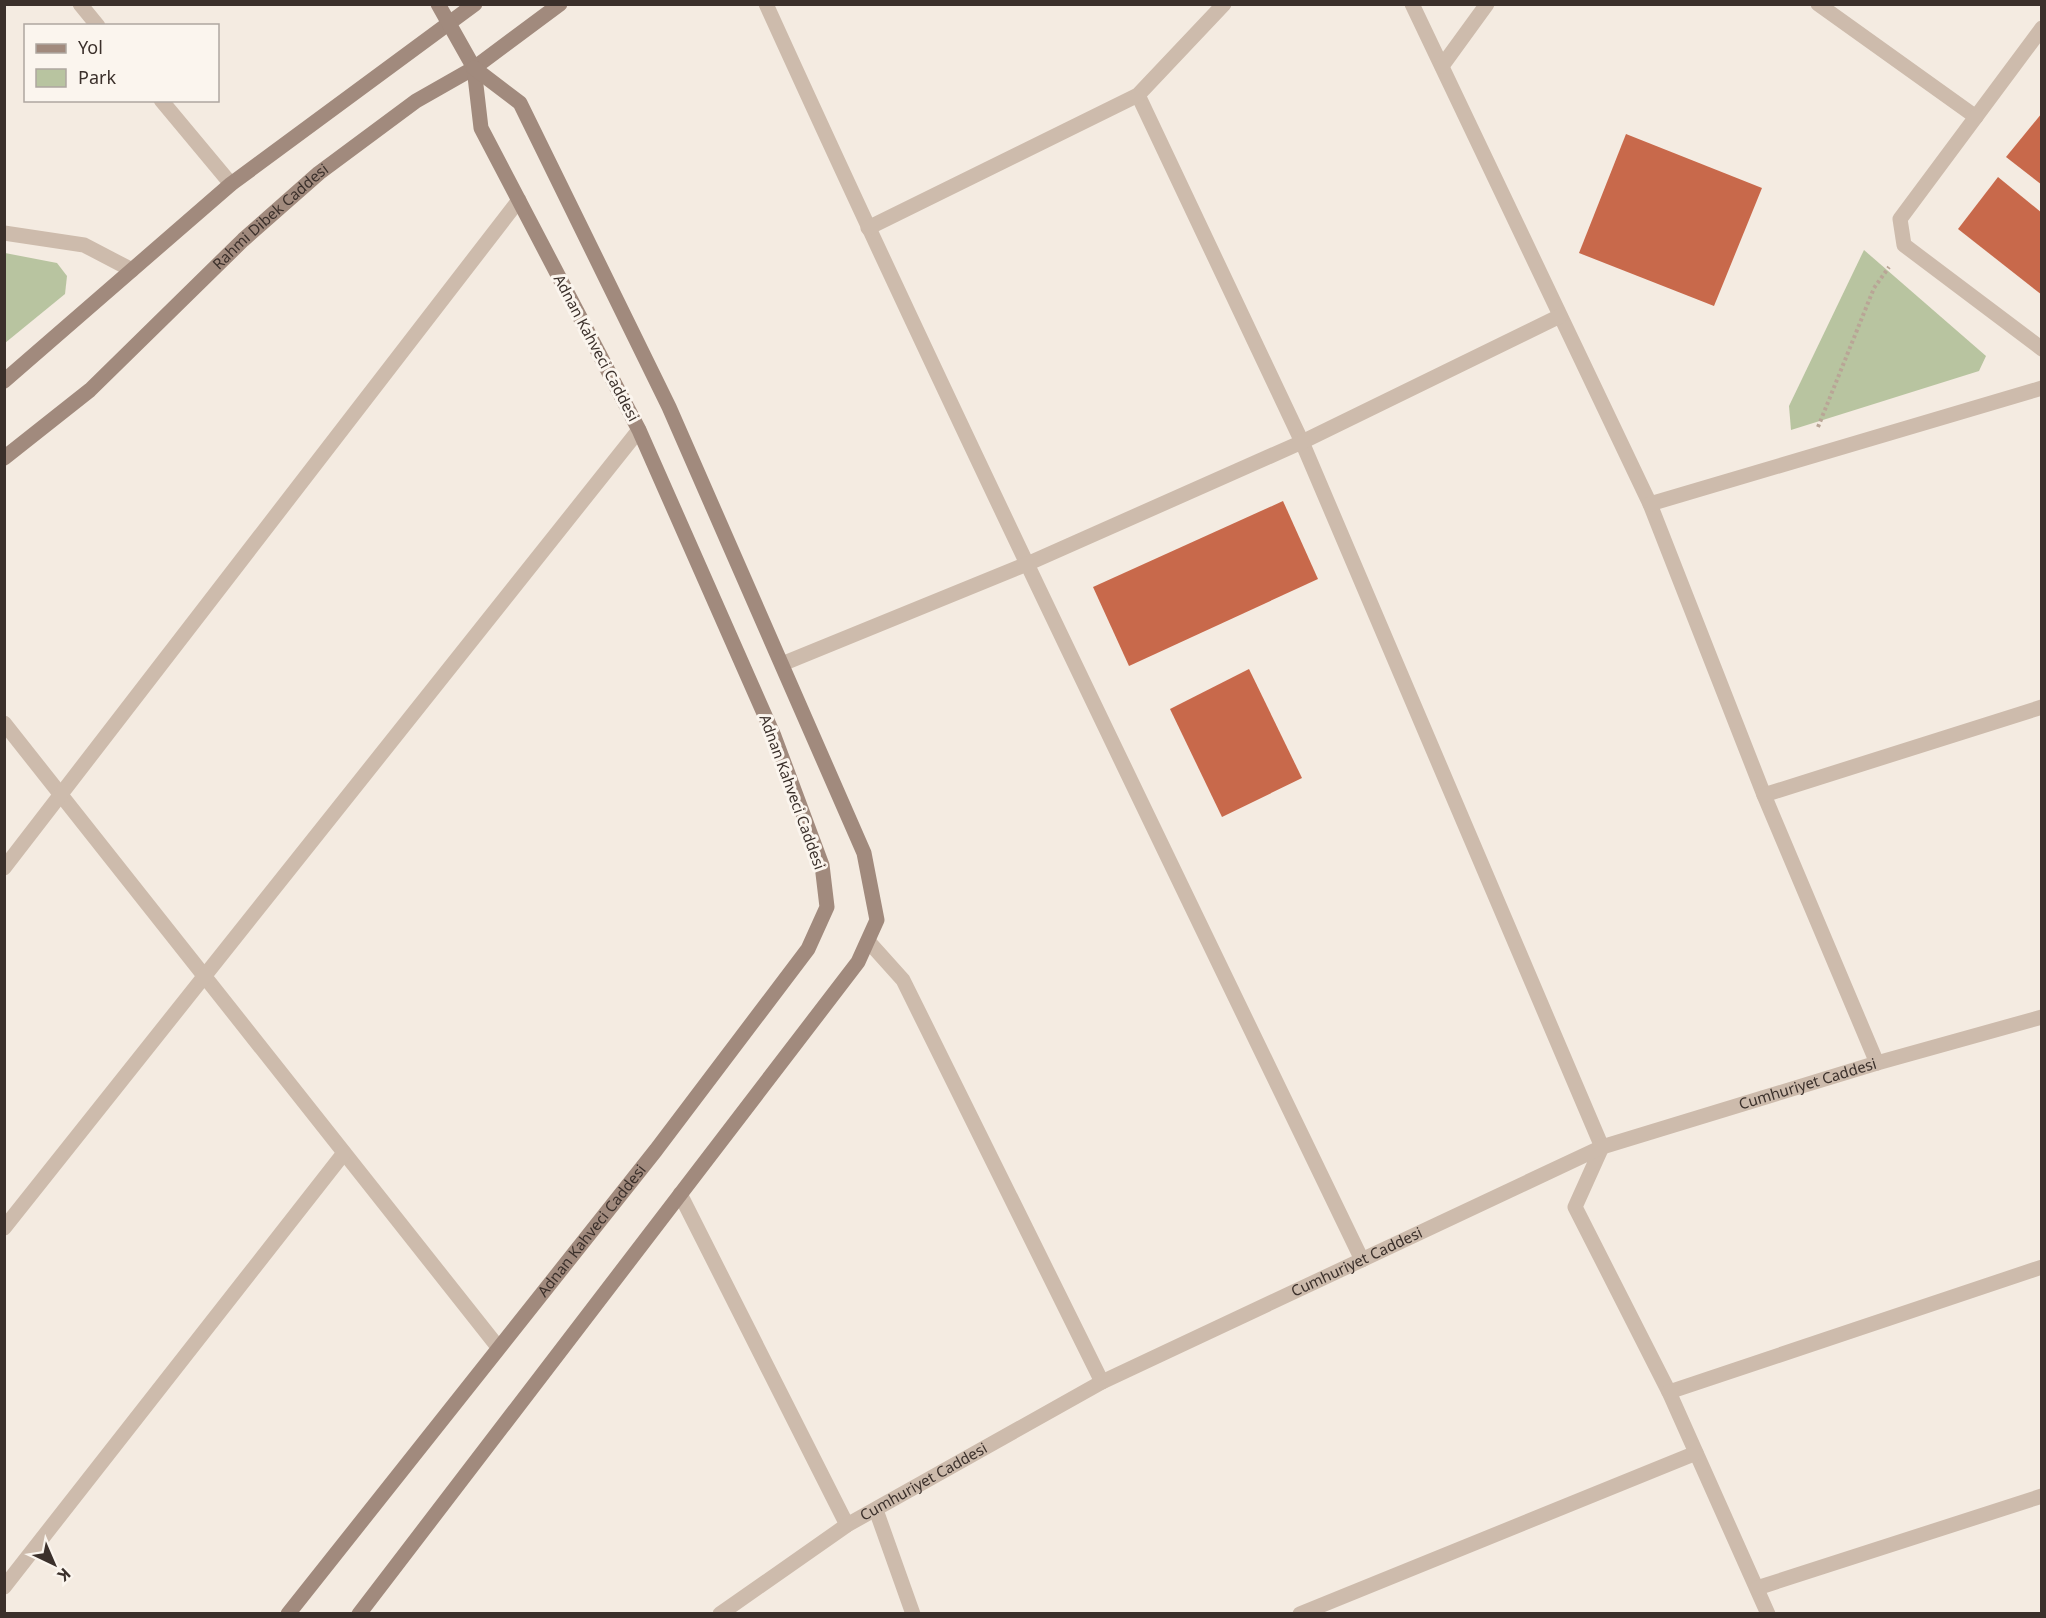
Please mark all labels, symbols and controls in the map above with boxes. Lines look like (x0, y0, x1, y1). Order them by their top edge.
legend (24, 24, 219, 102)
text: Yol (78, 35, 103, 59)
text: Park (78, 65, 116, 89)
street label: Rahmi Dibek Caddesi (208, 159, 332, 273)
street label: Adnan Kahveci Caddesi (550, 271, 644, 424)
street label: Adnan Kahveci Caddesi (756, 711, 830, 872)
street label: Cumhuriyet Caddesi (1736, 1053, 1879, 1114)
street label: Adnan Kahveci Caddesi (532, 1160, 650, 1301)
street label: Cumhuriyet Caddesi (1288, 1222, 1425, 1301)
street label: Cumhuriyet Caddesi (856, 1437, 990, 1525)
north arrow (24, 1534, 84, 1594)
text: K (53, 1563, 76, 1587)

